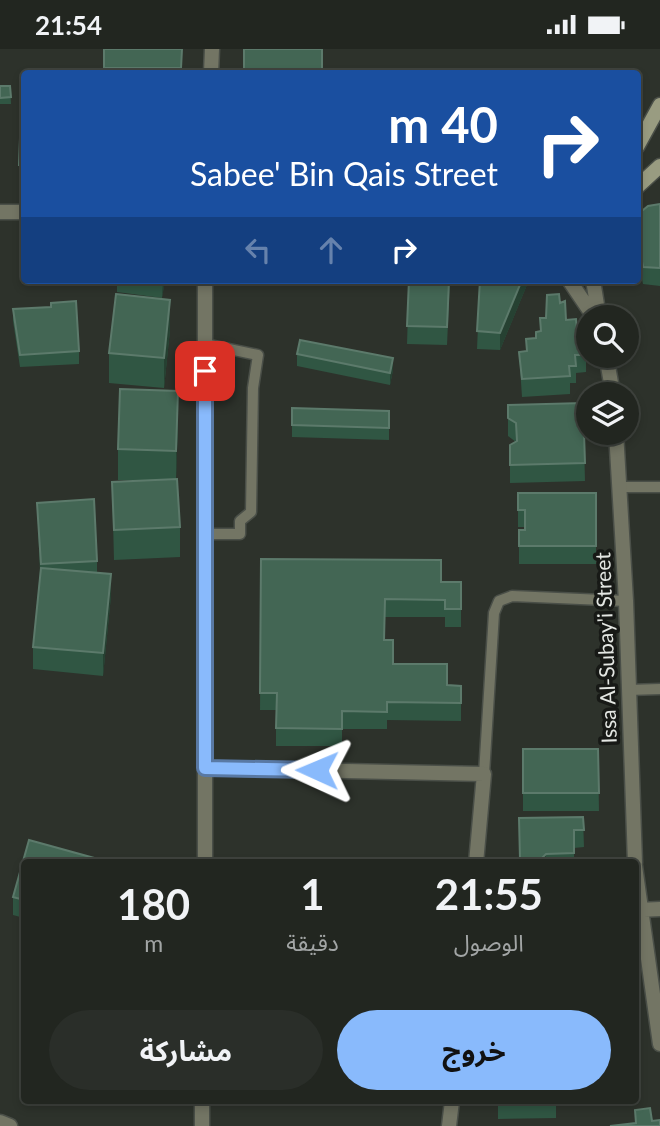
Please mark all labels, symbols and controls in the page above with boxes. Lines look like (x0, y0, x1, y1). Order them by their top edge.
text: 21:54 (35, 9, 102, 41)
text: 40 m (388, 95, 498, 153)
icon: right (522, 98, 613, 189)
text: Sabee' Bin Qais Street (190, 154, 498, 193)
icon: left (239, 231, 277, 269)
icon: ahead (312, 231, 350, 269)
icon: right (385, 231, 423, 269)
map controls (576, 305, 639, 445)
button: search (576, 305, 639, 368)
pin (175, 341, 235, 401)
icon: arrive (186, 352, 224, 390)
button: layers (576, 382, 639, 445)
street label: Issa Al-Subay'i Street (589, 551, 621, 744)
position arrow (280, 733, 354, 807)
text: 1 (300, 869, 325, 919)
text: 21:55 (435, 869, 543, 919)
text: 180 (117, 879, 190, 929)
text: دقيقة (286, 928, 339, 956)
text: الوصول (454, 928, 524, 956)
text: m (144, 929, 163, 957)
button: مشاركة (49, 1010, 323, 1090)
button: خروج (337, 1010, 611, 1090)

